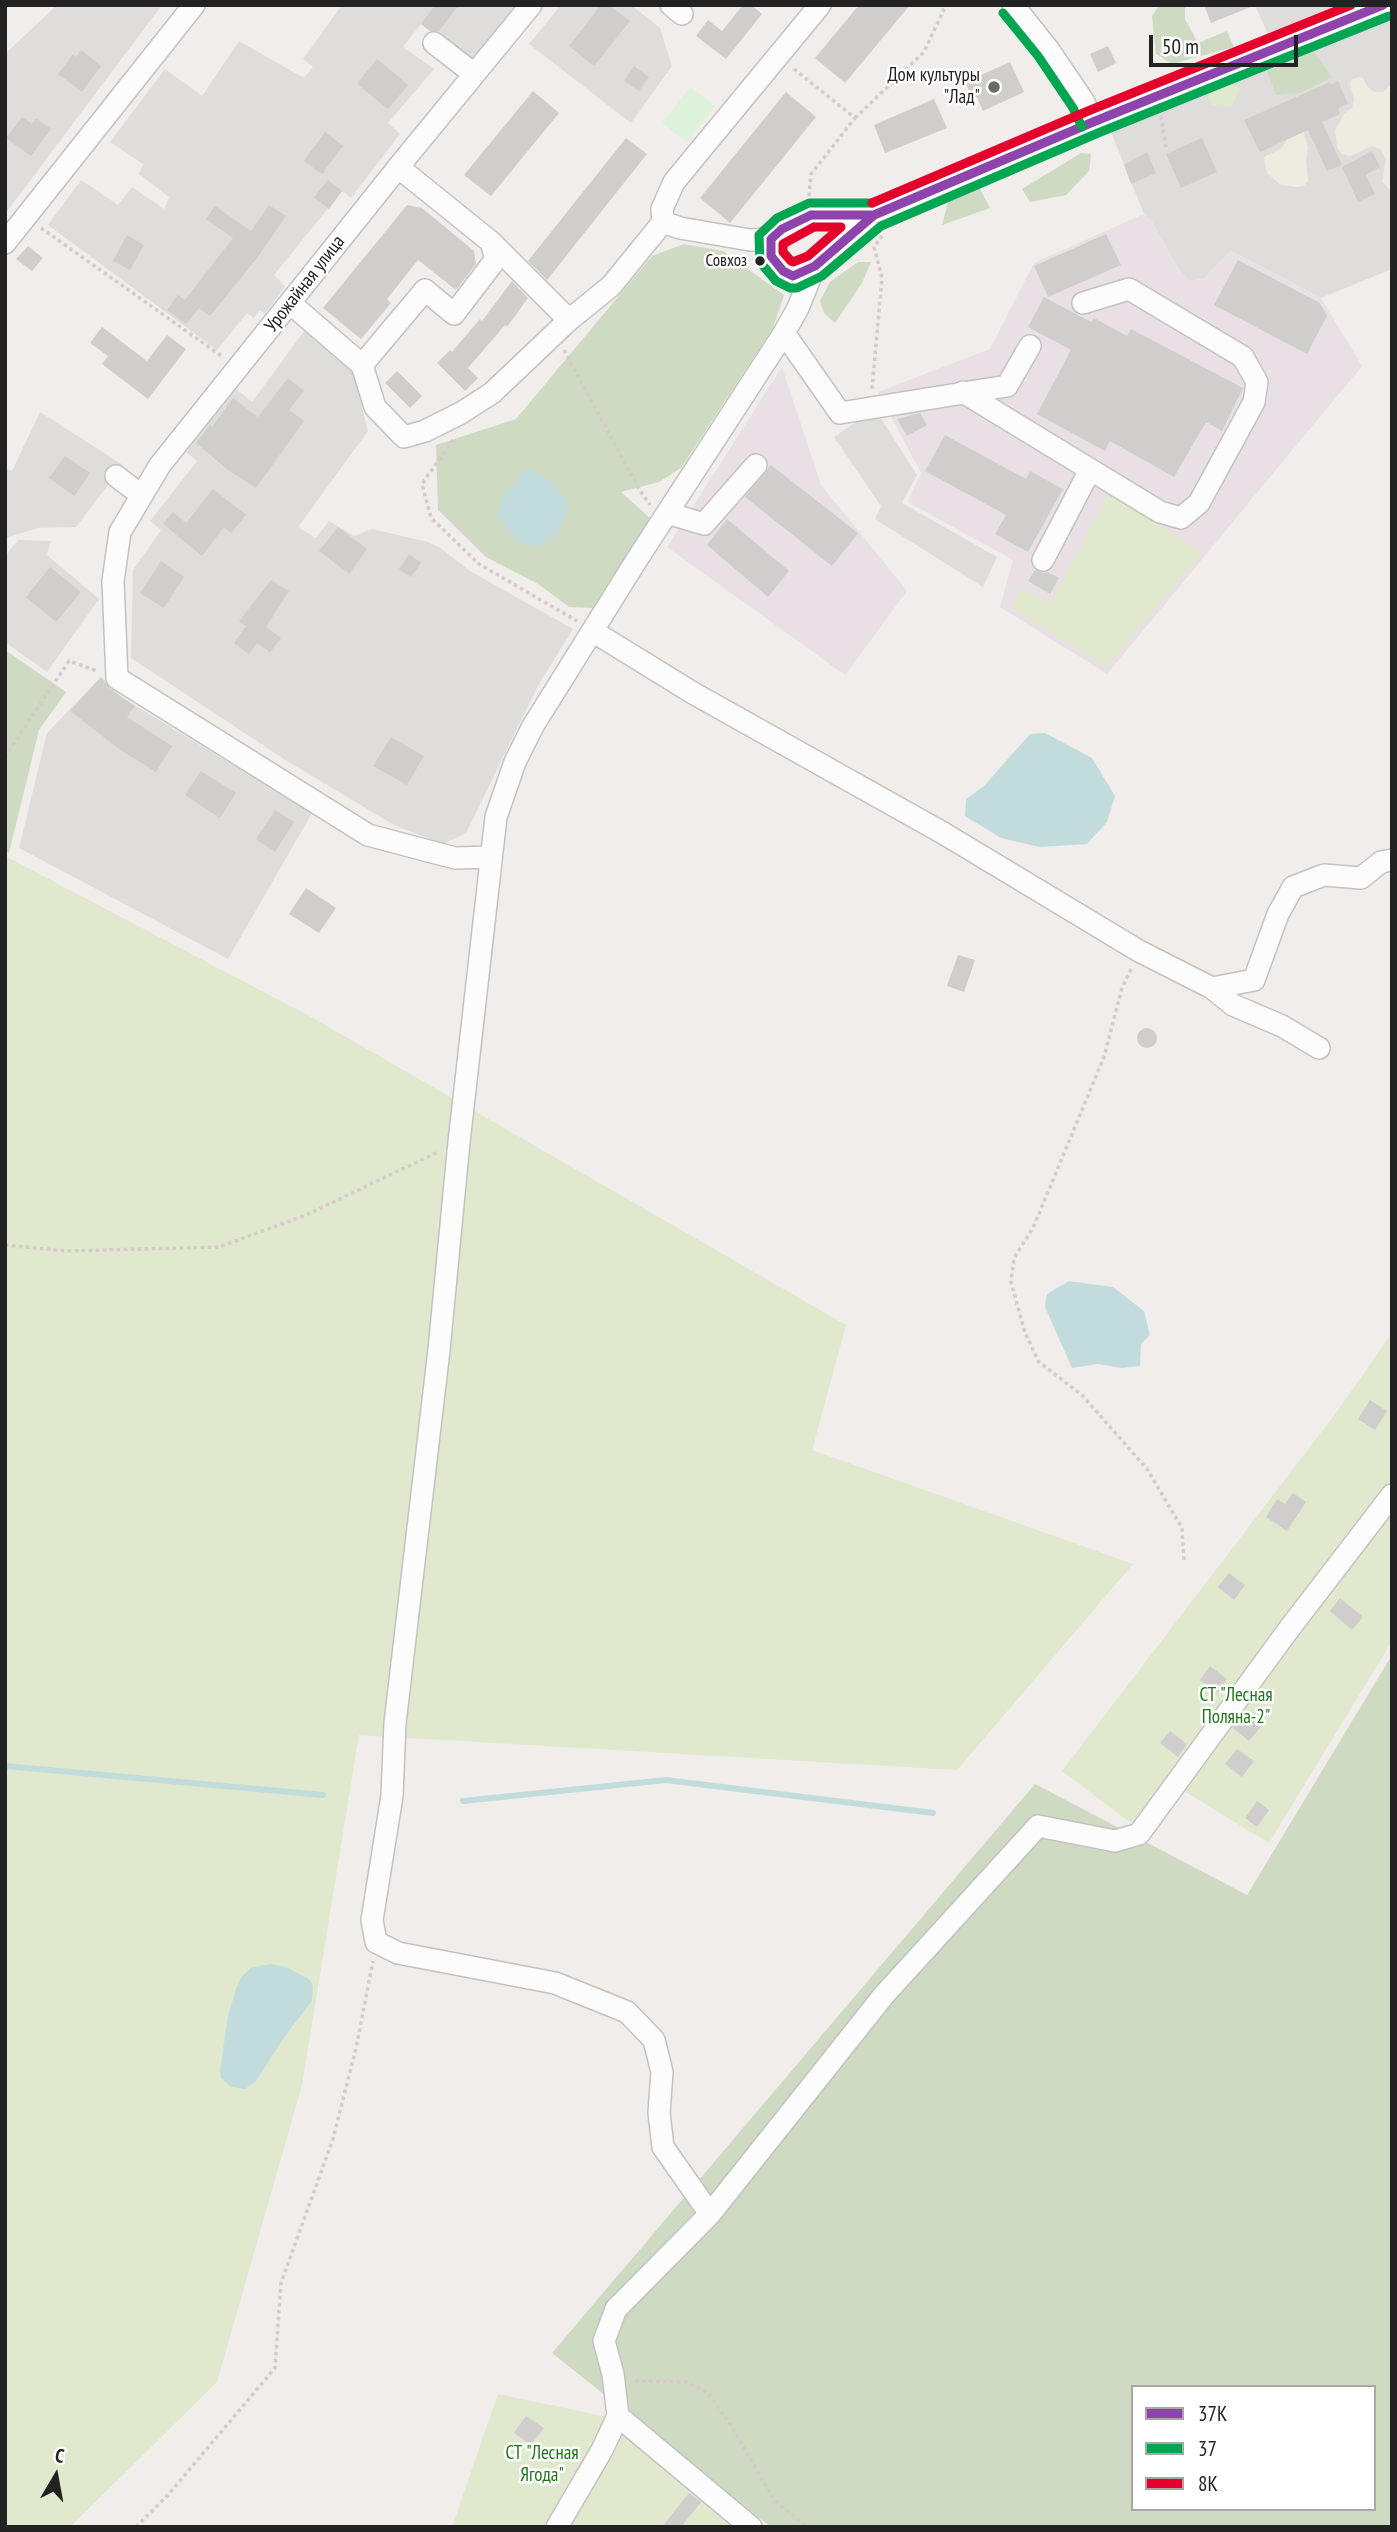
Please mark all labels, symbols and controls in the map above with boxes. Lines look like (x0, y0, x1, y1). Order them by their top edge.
scale bar (1152, 21, 1301, 65)
text: 50 m (1162, 33, 1199, 60)
place label: Дом культуры "Лад" (888, 65, 980, 109)
marker: Дом культуры "Лад" (986, 79, 1002, 95)
street label: Урожайная улица (260, 231, 350, 337)
place label: Совхоз (705, 251, 747, 271)
marker: Совхоз (753, 254, 767, 268)
park label: СТ "Лесная Поляна-2" (1199, 1685, 1273, 1729)
legend (1131, 2385, 1376, 2511)
text: 37К (1198, 2400, 1227, 2427)
text: 37 (1198, 2435, 1217, 2462)
north arrow (21, 2441, 91, 2511)
text: С (53, 2443, 66, 2468)
park label: СТ "Лесная Ягода" (505, 2443, 579, 2487)
text: 8К (1198, 2470, 1218, 2497)

